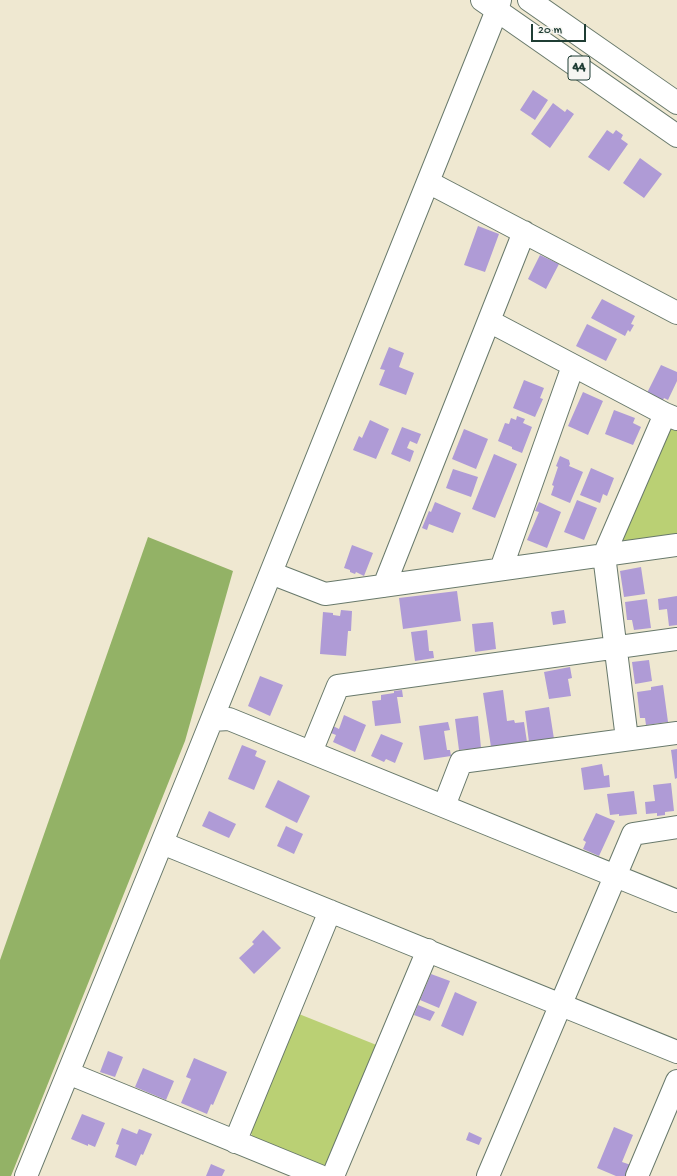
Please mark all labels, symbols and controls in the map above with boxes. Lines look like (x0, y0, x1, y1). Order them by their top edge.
scale bar (533, 16, 588, 42)
text: 20 m (538, 24, 562, 38)
road number: 44 (568, 56, 590, 80)

